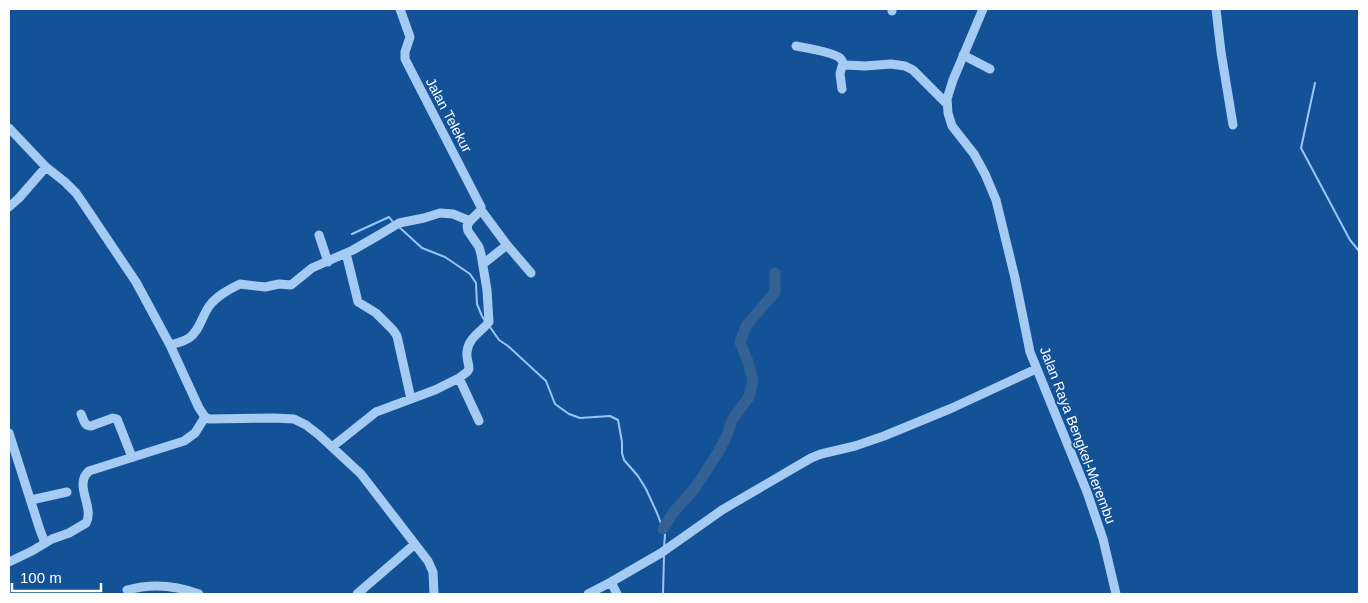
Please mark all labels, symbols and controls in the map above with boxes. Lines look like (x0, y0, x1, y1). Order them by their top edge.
street label: Jalan Telekur (423, 75, 476, 155)
street label: Jalan Raya Bengkel-Merembu (1037, 344, 1119, 526)
scale bar (12, 560, 101, 592)
text: 100 m (20, 569, 62, 586)

